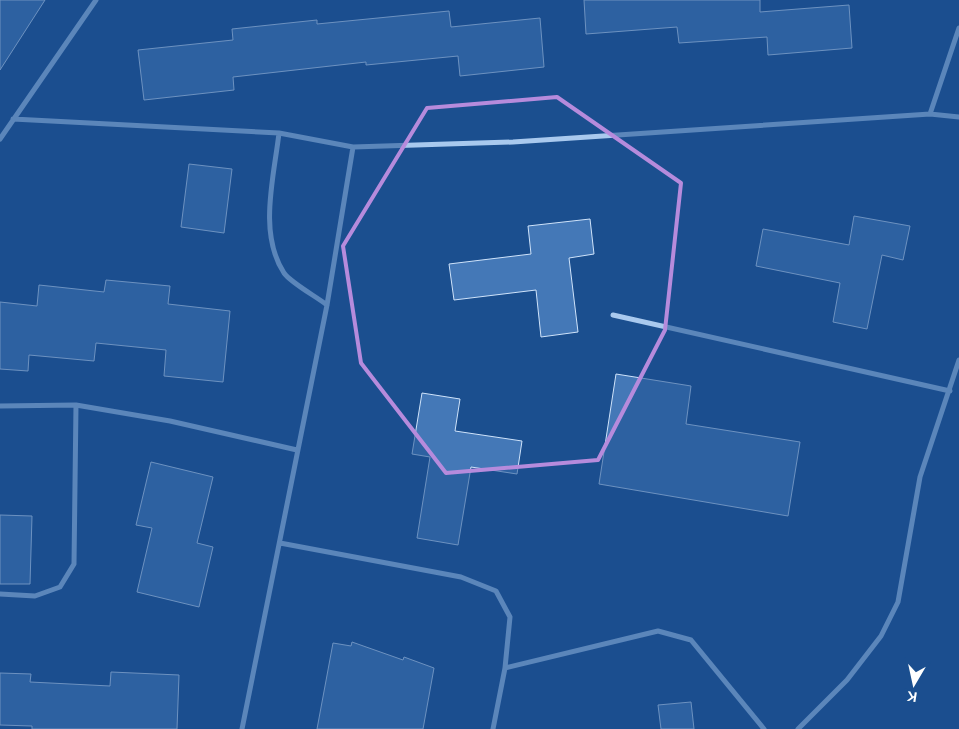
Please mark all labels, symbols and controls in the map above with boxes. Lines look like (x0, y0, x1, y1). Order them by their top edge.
north arrow (889, 659, 939, 709)
text: K (906, 688, 918, 706)

